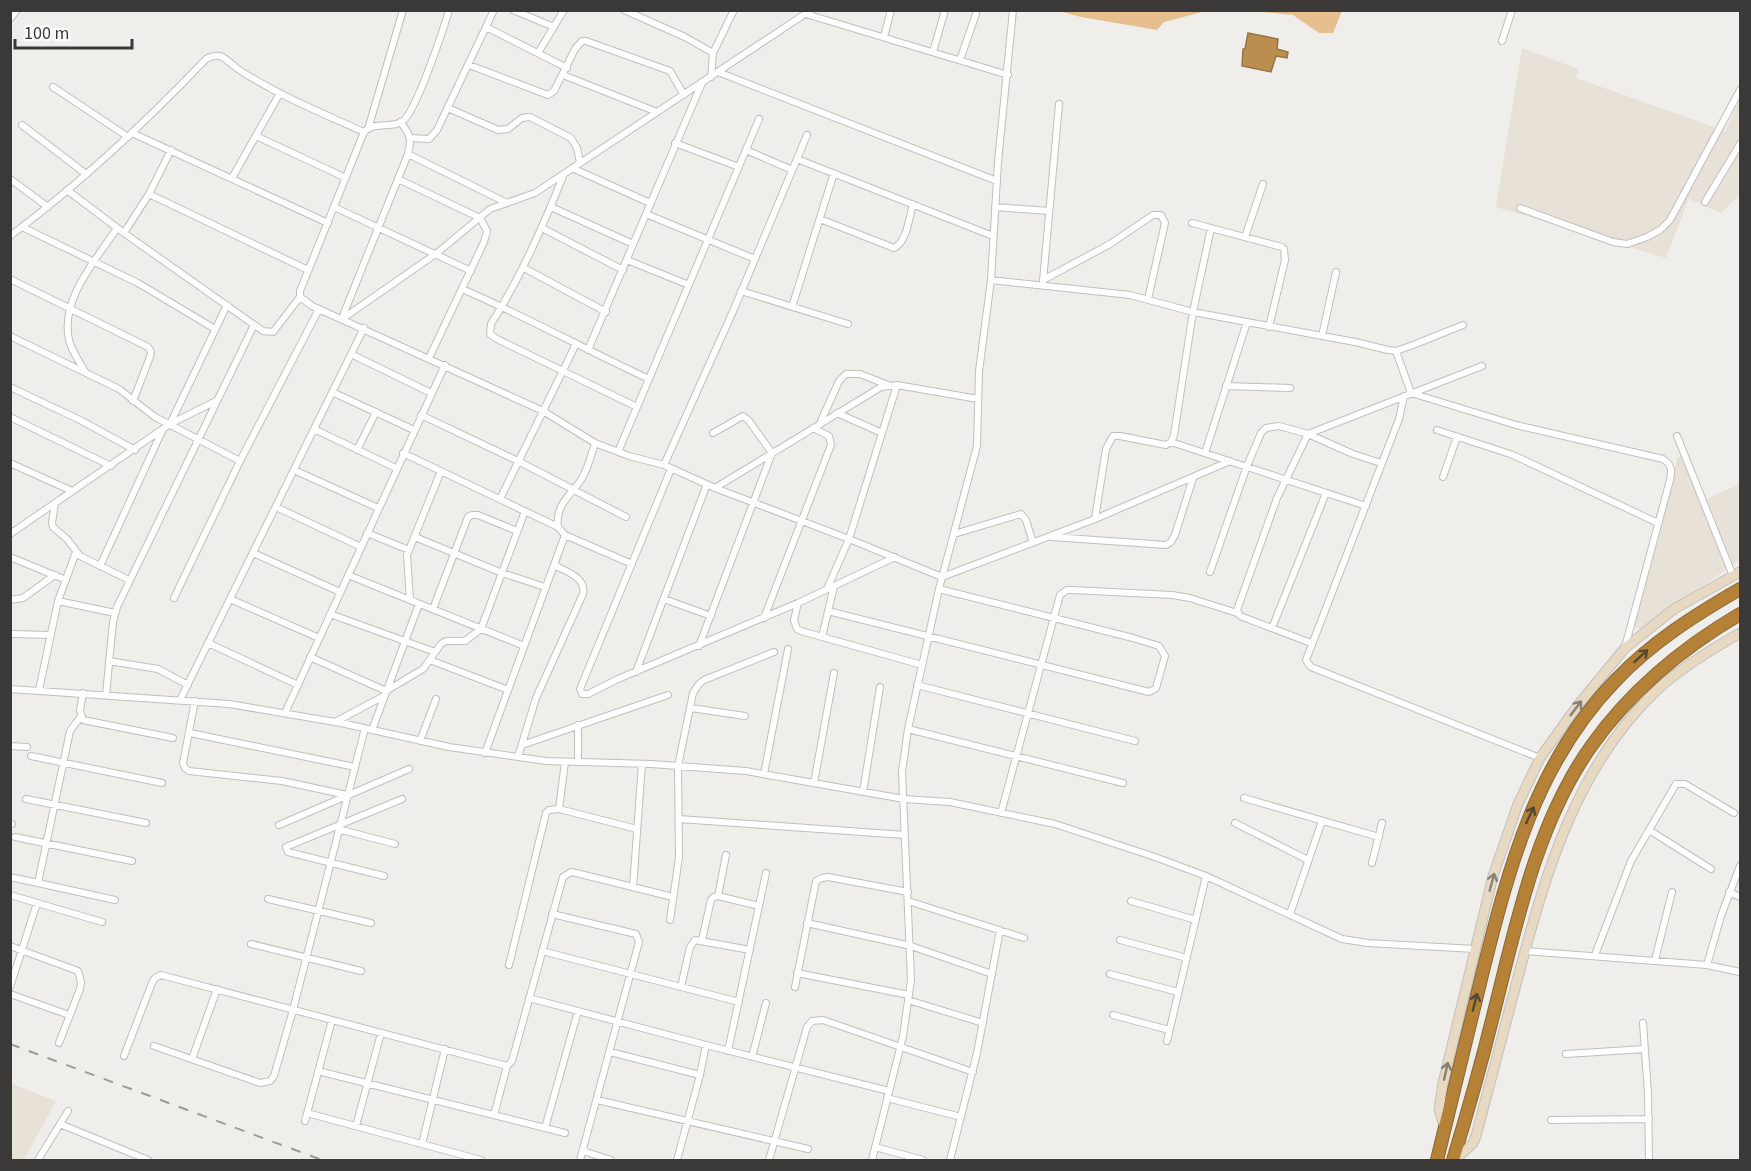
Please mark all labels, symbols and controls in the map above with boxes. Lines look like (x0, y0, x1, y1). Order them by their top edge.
scale bar (15, 12, 132, 50)
text: 100 m (24, 21, 69, 46)
one-way arrow (1633, 649, 1648, 663)
one-way arrow (1570, 700, 1583, 716)
one-way arrow (1524, 806, 1536, 824)
one-way arrow (1487, 873, 1498, 892)
one-way arrow (1470, 993, 1482, 1012)
one-way arrow (1441, 1062, 1453, 1081)

